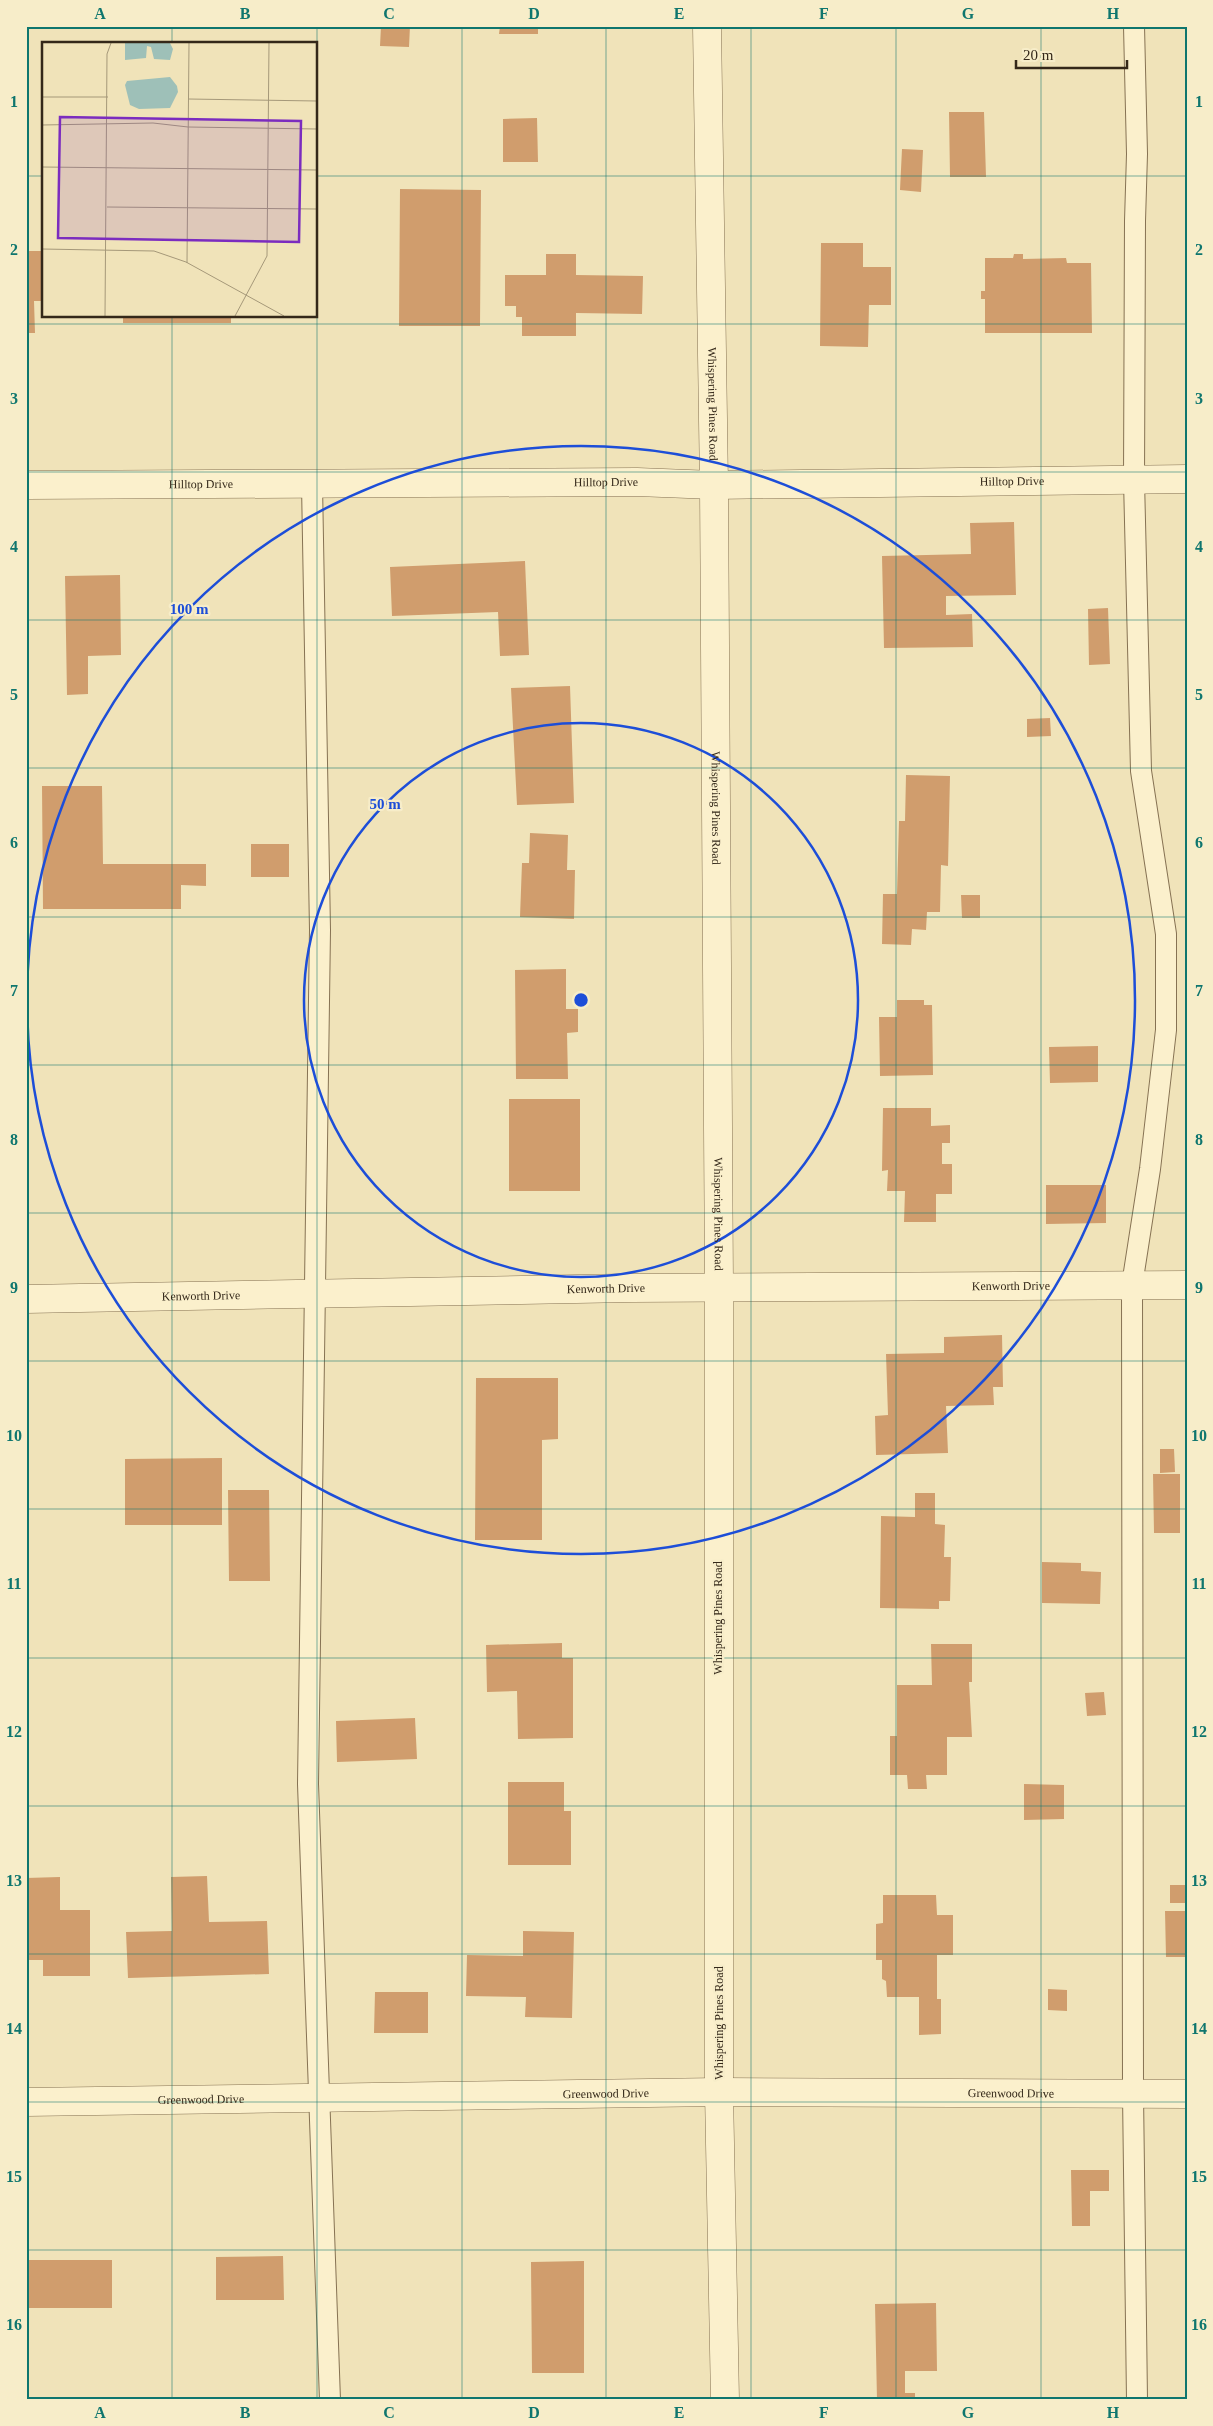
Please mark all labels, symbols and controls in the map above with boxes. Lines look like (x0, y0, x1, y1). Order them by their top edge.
text: A (94, 5, 106, 22)
text: B (240, 5, 251, 22)
text: C (383, 5, 395, 22)
text: D (528, 5, 540, 22)
text: E (674, 5, 684, 22)
text: F (819, 5, 829, 22)
text: G (962, 5, 975, 22)
text: H (1107, 5, 1120, 22)
scale bar (1016, 38, 1127, 70)
inset map (42, 42, 318, 318)
text: 20 m (1023, 47, 1054, 63)
text: 1 (10, 93, 18, 110)
text: 1 (1195, 93, 1203, 110)
text: 2 (10, 241, 18, 258)
text: 2 (1195, 241, 1203, 258)
street label: Whispering Pines Road (705, 347, 721, 461)
text: 3 (10, 390, 18, 407)
text: 3 (1195, 390, 1203, 407)
street label: Hilltop Drive (980, 474, 1044, 489)
street label: Hilltop Drive (574, 475, 638, 489)
street label: Hilltop Drive (169, 477, 233, 491)
text: 4 (10, 538, 18, 555)
text: 4 (1195, 538, 1203, 555)
text: 100 m (170, 601, 209, 617)
text: 5 (10, 686, 18, 703)
text: 5 (1195, 686, 1203, 703)
street label: Whispering Pines Road (709, 751, 723, 865)
text: 50 m (369, 796, 401, 812)
text: 6 (10, 834, 18, 851)
text: 6 (1195, 834, 1203, 851)
text: 7 (10, 982, 18, 999)
text: 7 (1195, 982, 1203, 999)
centre of rings (572, 991, 590, 1009)
text: 8 (10, 1131, 18, 1148)
text: 8 (1195, 1131, 1203, 1148)
street label: Whispering Pines Road (711, 1157, 726, 1271)
text: 9 (10, 1279, 18, 1296)
street label: Kenworth Drive (972, 1279, 1050, 1293)
text: 9 (1195, 1279, 1203, 1296)
street label: Kenworth Drive (567, 1281, 645, 1296)
street label: Kenworth Drive (162, 1288, 240, 1304)
text: 10 (6, 1427, 22, 1444)
text: 10 (1191, 1427, 1207, 1444)
street label: Whispering Pines Road (711, 1561, 725, 1675)
text: 11 (6, 1575, 22, 1592)
text: 11 (1191, 1575, 1207, 1592)
text: 12 (6, 1723, 22, 1740)
text: 12 (1191, 1723, 1207, 1740)
text: 13 (6, 1872, 22, 1889)
text: 13 (1191, 1872, 1207, 1889)
street label: Whispering Pines Road (712, 1966, 726, 2080)
text: 14 (6, 2020, 22, 2037)
text: 14 (1191, 2020, 1207, 2037)
street label: Greenwood Drive (563, 2086, 649, 2101)
street label: Greenwood Drive (968, 2086, 1054, 2100)
street label: Greenwood Drive (158, 2092, 244, 2107)
text: 15 (6, 2168, 22, 2185)
text: 15 (1191, 2168, 1207, 2185)
text: 16 (6, 2316, 22, 2333)
text: 16 (1191, 2316, 1207, 2333)
text: A (94, 2404, 106, 2421)
text: B (240, 2404, 251, 2421)
text: C (383, 2404, 395, 2421)
text: D (528, 2404, 540, 2421)
text: E (674, 2404, 684, 2421)
text: F (819, 2404, 829, 2421)
text: G (962, 2404, 975, 2421)
text: H (1107, 2404, 1120, 2421)

